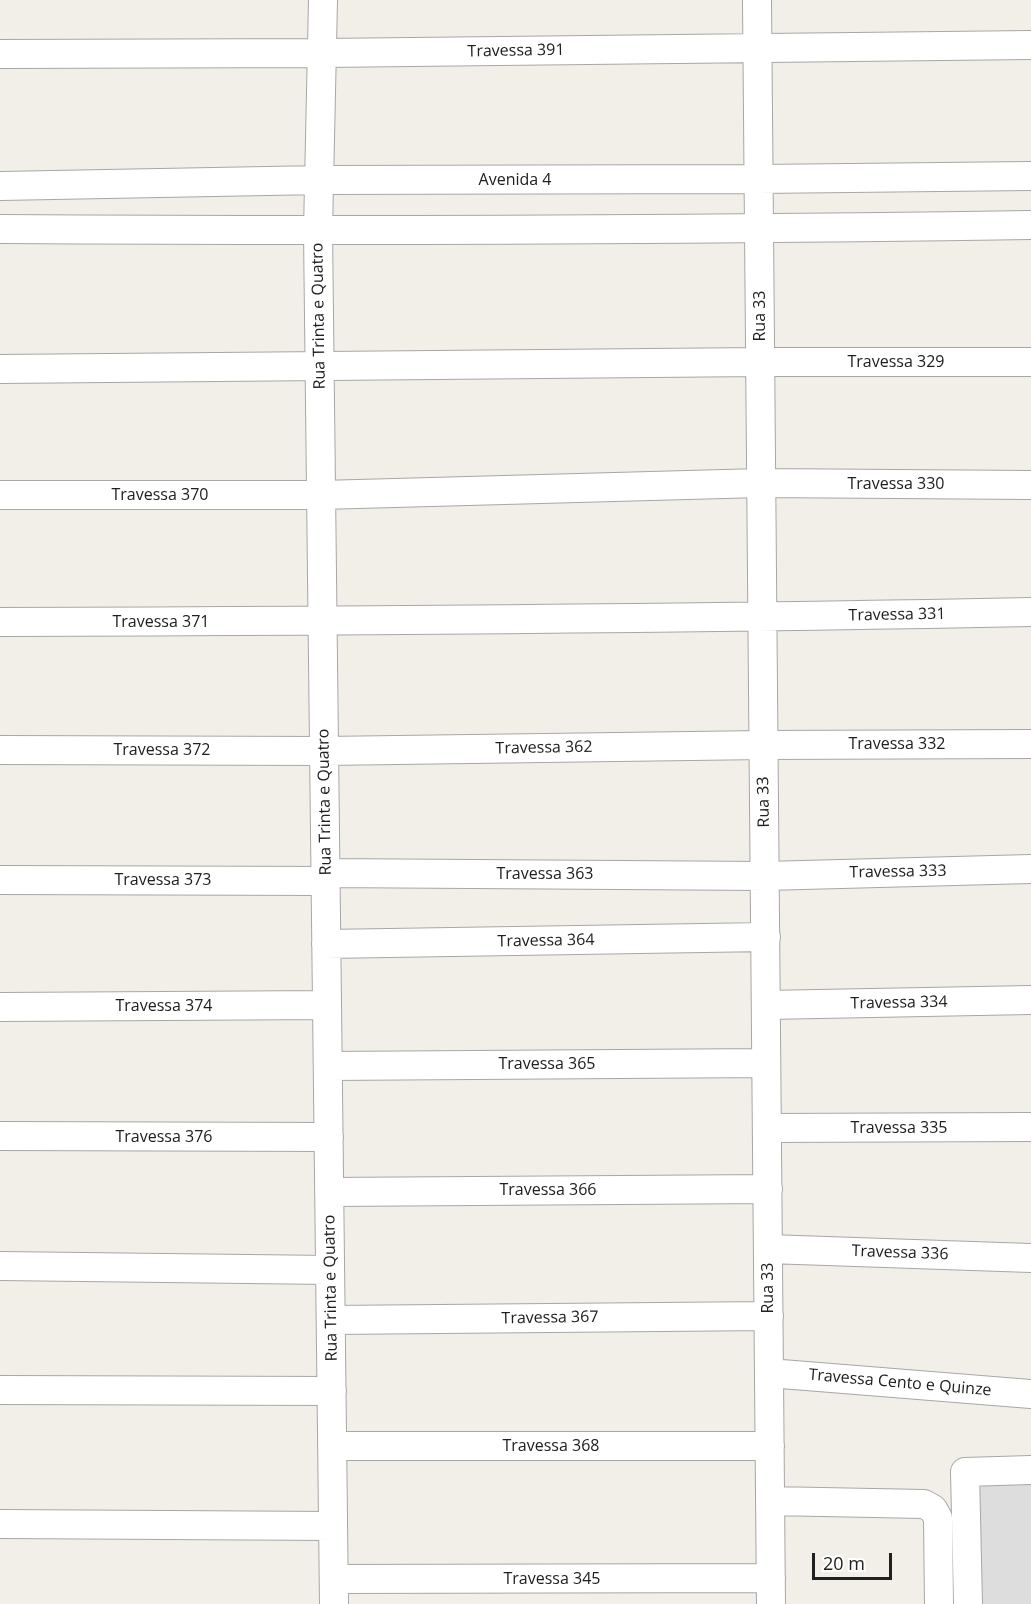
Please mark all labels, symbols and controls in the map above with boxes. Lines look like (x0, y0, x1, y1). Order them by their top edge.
street label: Travessa 391 (467, 41, 565, 61)
street label: Avenida 4 (479, 170, 551, 190)
street label: Rua Trinta e Quatro (308, 242, 330, 390)
street label: Rua 33 (750, 290, 770, 342)
street label: Travessa 329 (848, 352, 944, 372)
street label: Travessa 330 (848, 474, 944, 494)
street label: Travessa 370 (112, 485, 208, 505)
street label: Travessa 331 (848, 605, 946, 625)
street label: Travessa 371 (113, 612, 209, 632)
street label: Rua Trinta e Quatro (314, 728, 336, 876)
street label: Travessa 332 (849, 734, 945, 754)
street label: Travessa 362 (495, 738, 593, 758)
street label: Travessa 372 (114, 740, 210, 760)
street label: Rua 33 (754, 776, 774, 828)
street label: Travessa 333 (849, 862, 947, 882)
street label: Travessa 363 (497, 864, 593, 884)
street label: Travessa 373 (115, 870, 211, 890)
street label: Travessa 364 (497, 931, 595, 951)
street label: Travessa 334 (850, 993, 948, 1013)
street label: Travessa 374 (116, 996, 212, 1016)
street label: Travessa 365 (499, 1054, 595, 1074)
street label: Travessa 335 (851, 1118, 947, 1138)
street label: Travessa 376 (116, 1127, 212, 1147)
street label: Travessa 366 (500, 1180, 596, 1200)
street label: Rua Trinta e Quatro (320, 1214, 342, 1362)
street label: Travessa 336 (851, 1242, 949, 1264)
street label: Rua 33 (758, 1262, 778, 1314)
street label: Travessa 367 (501, 1308, 599, 1328)
street label: Travessa Cento e Quinze (808, 1365, 992, 1401)
street label: Travessa 368 (503, 1436, 599, 1456)
scale bar (815, 1541, 894, 1579)
text: 20 m (823, 1551, 865, 1575)
street label: Travessa 345 (504, 1569, 600, 1589)

